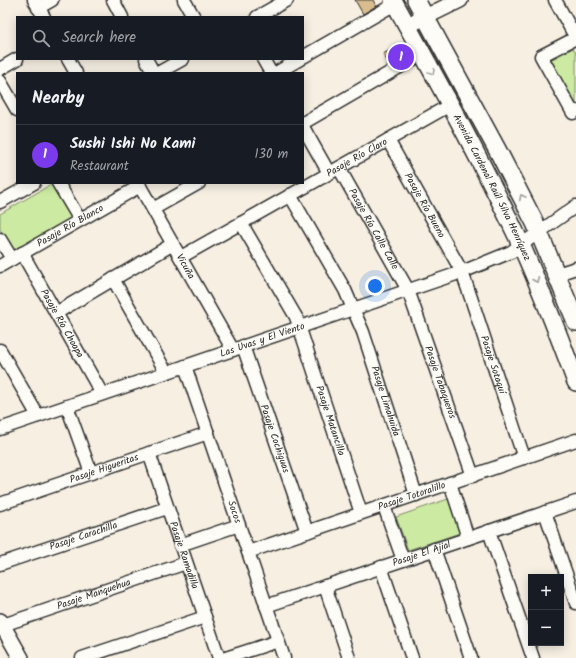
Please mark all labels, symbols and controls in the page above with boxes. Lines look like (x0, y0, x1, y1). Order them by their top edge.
search box (16, 16, 304, 60)
text: Search here (62, 26, 136, 50)
icon: search (30, 27, 52, 49)
pin: 1 (388, 42, 414, 72)
one-way arrow (428, 68, 435, 76)
text: Nearby (32, 85, 84, 112)
street label: Avenida Cardenal Raúl Silva Henríquez (449, 111, 535, 264)
text: Sushi Ishi No Kami (70, 132, 195, 156)
street label: Pasaje Río Claro (323, 134, 391, 181)
text: 1 (43, 144, 47, 165)
text: 130 m (254, 144, 288, 165)
text: Restaurant (70, 156, 129, 177)
street label: Pasaje Río Bueno (400, 170, 450, 241)
street label: Pasaje Río Calle Calle (344, 185, 403, 273)
one-way arrow (519, 194, 526, 201)
street label: Pasaje Río Blanco (34, 200, 107, 251)
street label: Vicuña (172, 251, 199, 282)
your location (365, 276, 385, 296)
one-way arrow (531, 276, 539, 284)
street label: Pasaje Río Choapa (36, 286, 88, 361)
street label: Las Uvas y El Viento (218, 318, 307, 362)
street label: Pasaje Sotaquí (476, 333, 511, 397)
street label: Pasaje Tabaqueros (420, 344, 461, 422)
street label: Pasaje Limahuida (367, 364, 404, 438)
street label: Pasaje Matancilla (311, 383, 350, 458)
street label: Pasaje Cochiguas (256, 402, 294, 476)
street label: Pasaje Higueritas (68, 449, 141, 488)
street label: Pasaje Totoralillo (376, 477, 448, 515)
street label: Socos (223, 498, 246, 526)
street label: Pasaje Carachilla (47, 517, 120, 555)
street label: Pasaje Ramadilla (165, 519, 203, 591)
street label: Pasaje El Ajial (390, 536, 453, 571)
street label: Pasaje Manquehua (55, 574, 133, 614)
map controls (528, 574, 564, 646)
button: + (528, 574, 564, 610)
button: − (528, 610, 564, 646)

